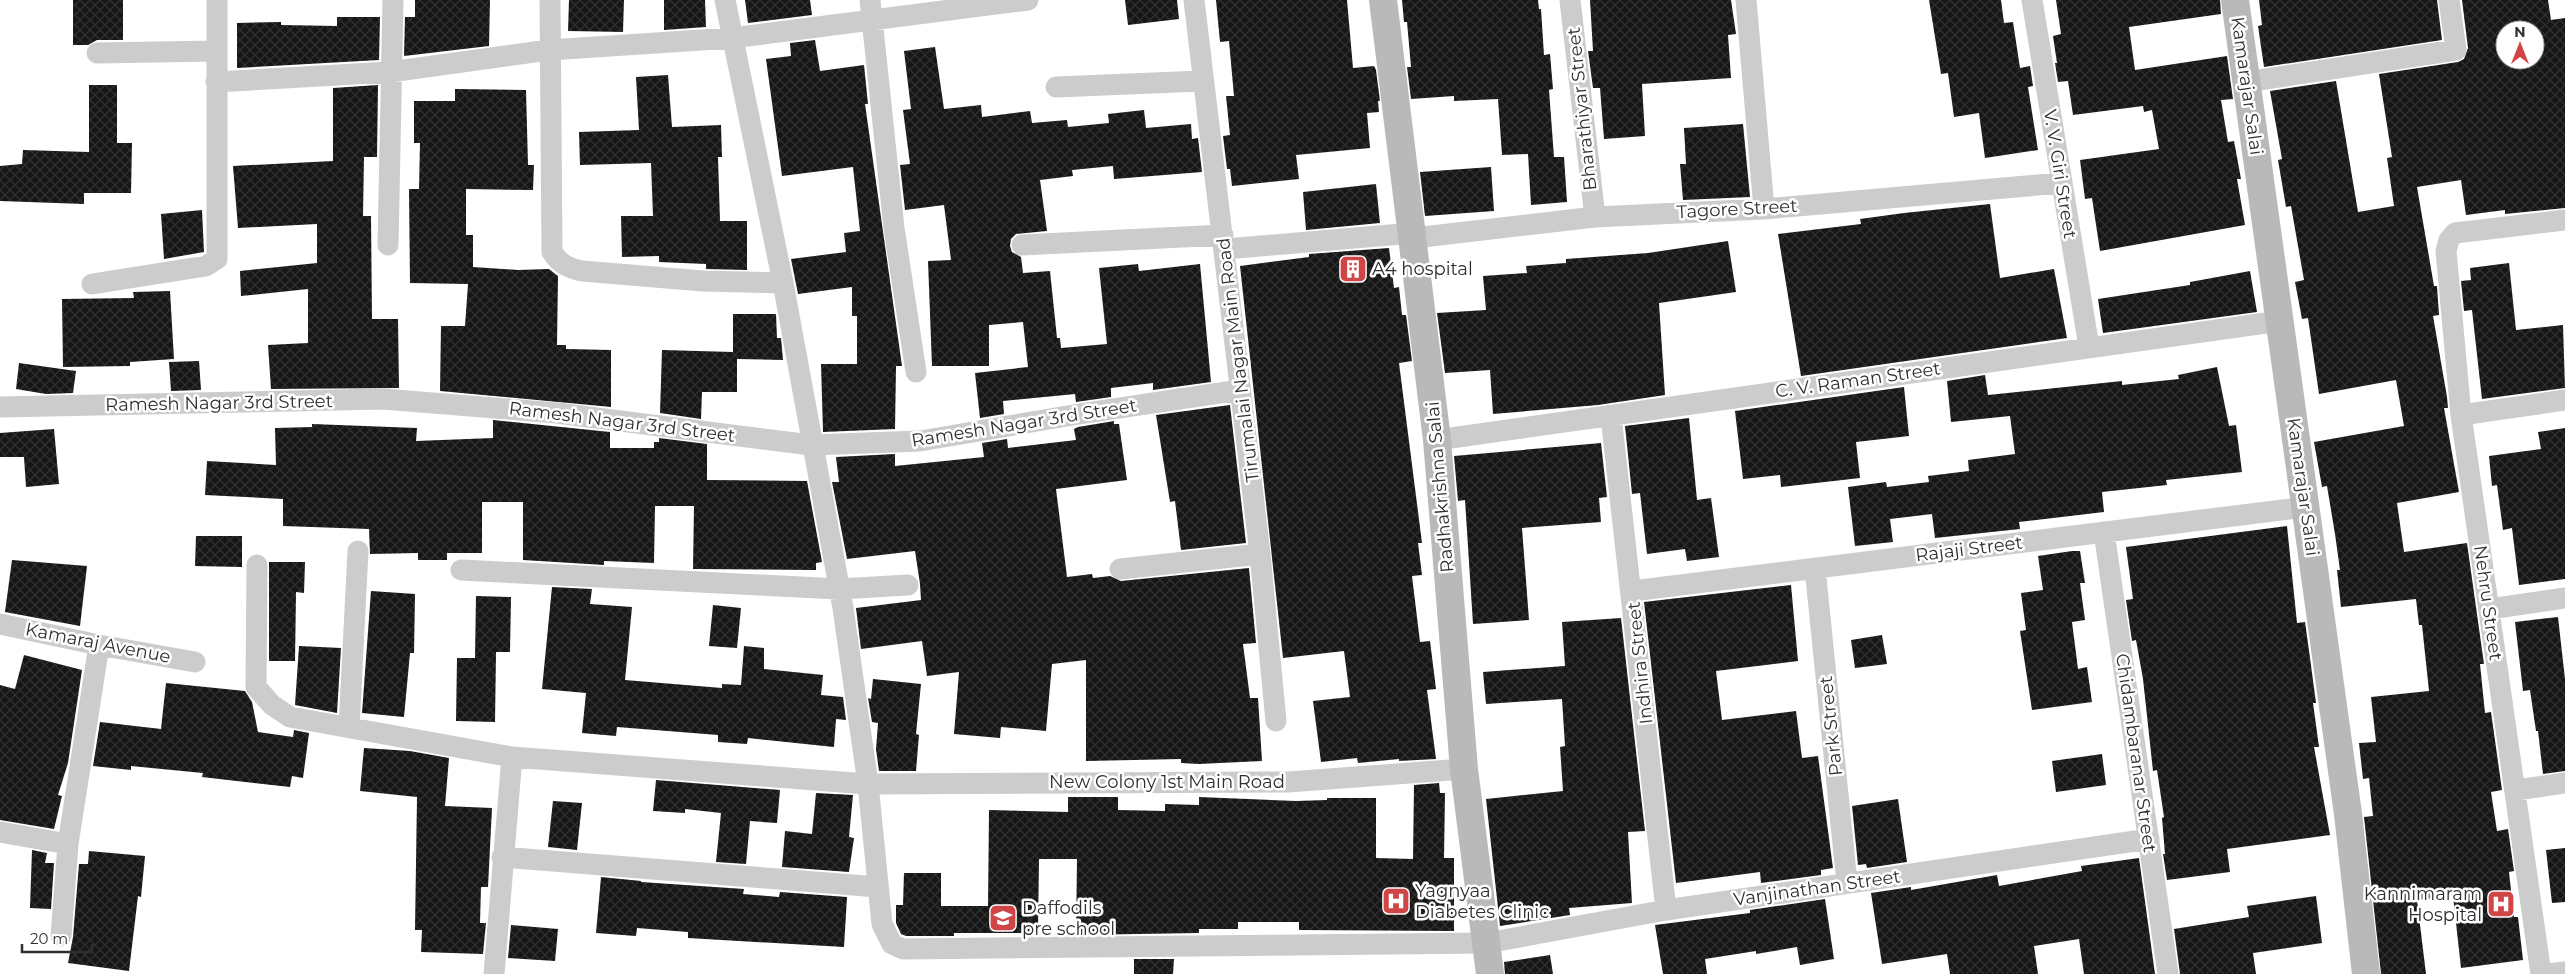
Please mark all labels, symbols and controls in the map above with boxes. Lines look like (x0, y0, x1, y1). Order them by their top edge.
street label: Kamarajar Salai (2226, 15, 2268, 157)
north arrow (2495, 20, 2545, 70)
text: N (2514, 23, 2526, 41)
street label: Bharathiyar Street (1562, 26, 1602, 192)
street label: V. V. Giri Street (2039, 108, 2081, 240)
street label: Tagore Street (1676, 195, 1798, 223)
street label: Tirumalai Nagar Main Road (1212, 237, 1264, 483)
building icon: A4 hospital (1338, 254, 1368, 284)
place label: A4 hospital (1372, 258, 1473, 280)
street label: C. V. Raman Street (1774, 358, 1942, 402)
street label: Ramesh Nagar 3rd Street (105, 390, 333, 416)
street label: Ramesh Nagar 3rd Street (910, 394, 1138, 452)
street label: Ramesh Nagar 3rd Street (508, 397, 736, 447)
street label: Radhakrishna Salai (1422, 401, 1458, 573)
street label: Kamarajar Salai (2282, 416, 2324, 558)
street label: Rajaji Street (1914, 532, 2024, 566)
street label: Nehru Street (2469, 544, 2507, 662)
street label: Indhira Street (1623, 601, 1657, 725)
street label: Kamaraj Avenue (23, 618, 173, 668)
street label: Chidambaranar Street (2111, 652, 2161, 854)
street label: Park Street (1815, 675, 1847, 777)
street label: New Colony 1st Main Road (1049, 771, 1285, 793)
street label: Vanjinathan Street (1732, 865, 1902, 911)
place label: Yagnyaa Diabetes Clinic (1415, 880, 1549, 923)
place label: Kannimaram Hospital (2364, 883, 2482, 926)
hospital icon: Yagnyaa Diabetes Clinic (1381, 886, 1411, 916)
hospital icon: Kannimaram Hospital (2486, 889, 2516, 919)
place label: Daffodils pre school (1022, 897, 1115, 940)
school or university icon: Daffodils pre school (988, 903, 1018, 933)
scale bar (22, 922, 92, 954)
text: 20 m (30, 929, 68, 948)

